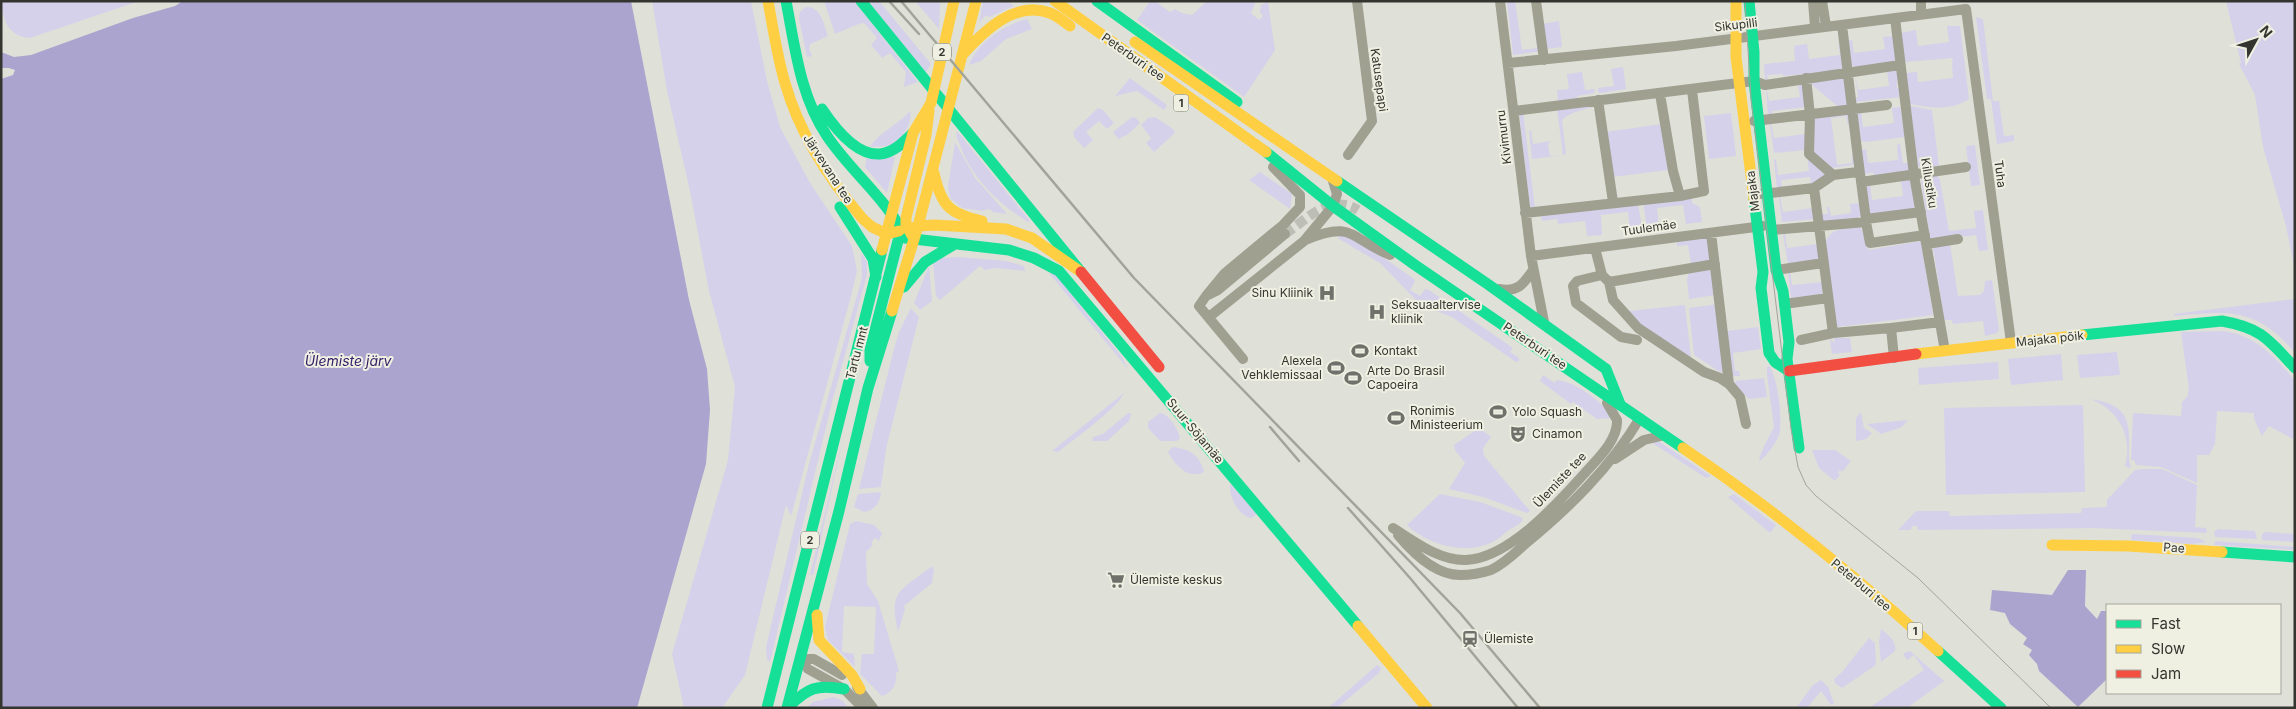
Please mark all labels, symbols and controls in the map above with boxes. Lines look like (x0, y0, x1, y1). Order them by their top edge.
street label: Sikupilli (1714, 14, 1758, 35)
north arrow (2231, 15, 2281, 65)
text: N (2256, 22, 2276, 41)
street label: Peterburi tee (1099, 29, 1168, 84)
road number: 2 (933, 44, 951, 61)
street label: Katusepapi (1368, 47, 1391, 113)
road number: 1 (1174, 95, 1188, 112)
street label: Kivimurru (1493, 109, 1514, 165)
street label: Järvevana tee (800, 131, 856, 206)
street label: Killustiku (1918, 157, 1941, 209)
street label: Tuha (1991, 159, 2010, 189)
street label: Majaka (1743, 170, 1762, 212)
street label: Tuulemäe (1621, 216, 1677, 239)
hospital icon: Sinu Kliinik (1317, 283, 1337, 303)
place label: Sinu Kliinik (1251, 285, 1313, 300)
place label: Seksuaaltervise kliinik (1391, 297, 1481, 326)
hospital icon: Seksuaaltervise kliinik (1367, 302, 1387, 322)
street label: Peterburi tee (1501, 319, 1570, 372)
street label: Tartu mnt (842, 325, 871, 381)
street label: Majaka põik (2015, 327, 2085, 350)
sports icon: Kontakt (1350, 341, 1370, 361)
place label: Kontakt (1374, 343, 1417, 358)
water label: Ülemiste järv (305, 352, 392, 369)
place label: Alexela Vehklemissaal (1241, 353, 1322, 382)
sports icon: Alexela Vehklemissaal (1326, 358, 1346, 378)
place label: Arte Do Brasil Capoeira (1367, 363, 1445, 392)
sports icon: Arte Do Brasil Capoeira (1343, 368, 1363, 388)
street label: Suur-Sõjamäe (1164, 395, 1227, 466)
sports icon: Yolo Squash (1488, 402, 1508, 422)
place label: Ronimis Ministeerium (1410, 403, 1483, 432)
place label: Yolo Squash (1512, 404, 1582, 419)
sports icon: Ronimis Ministeerium (1386, 408, 1406, 428)
theatre icon: Cinamon (1508, 424, 1528, 444)
place label: Cinamon (1532, 426, 1582, 441)
street label: Ülemiste tee (1530, 449, 1589, 511)
road number: 2 (801, 532, 819, 548)
street label: Pae (2163, 539, 2185, 556)
street label: Peterburi tee (1828, 555, 1894, 614)
supermarket icon: Ülemiste keskus (1106, 570, 1126, 590)
place label: Ülemiste keskus (1130, 572, 1222, 587)
legend (2106, 604, 2281, 694)
text: Fast (2151, 614, 2181, 633)
road number: 1 (1908, 622, 1922, 640)
station icon: Ülemiste (1460, 629, 1480, 649)
place label: Ülemiste (1484, 631, 1533, 646)
text: Slow (2151, 639, 2185, 658)
text: Jam (2151, 664, 2181, 683)

